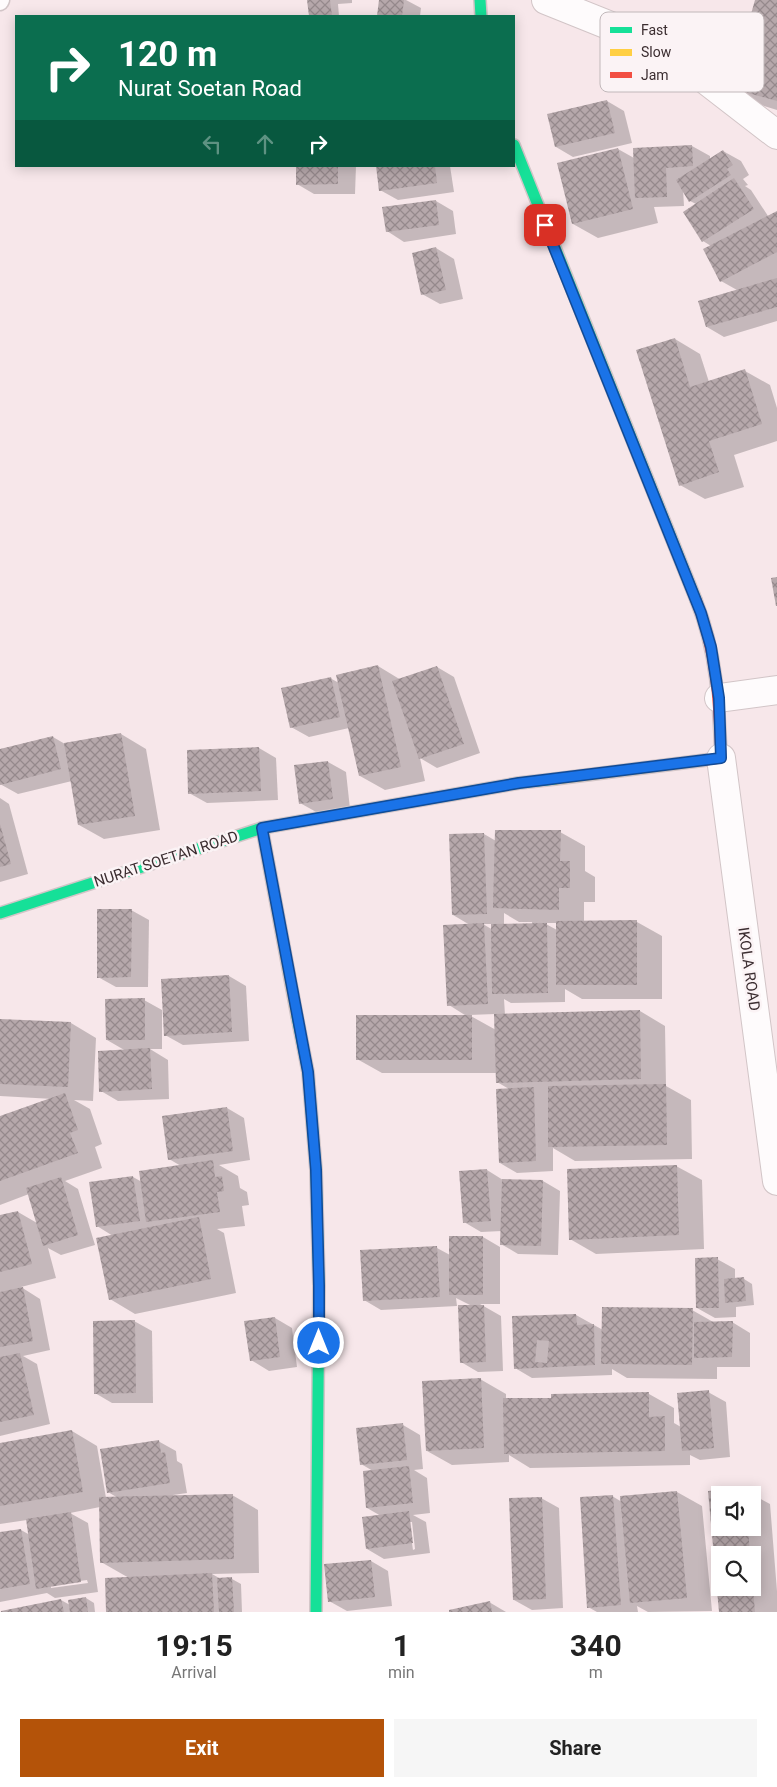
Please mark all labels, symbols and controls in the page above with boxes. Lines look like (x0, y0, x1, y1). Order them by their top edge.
legend (600, 12, 764, 92)
text: Fast (641, 22, 668, 38)
text: 120 m (118, 34, 217, 75)
icon: right (35, 35, 100, 100)
text: Slow (641, 44, 672, 60)
text: Jam (641, 67, 669, 83)
text: Nurat Soetan Road (118, 76, 302, 101)
icon: left (198, 130, 226, 158)
icon: ahead (251, 130, 279, 158)
icon: right (304, 130, 332, 158)
pin (524, 204, 566, 246)
icon: arrive (531, 211, 559, 239)
street label: NURAT SOETAN ROAD (92, 827, 240, 891)
street label: IKOLA ROAD (734, 926, 764, 1012)
position arrow (292, 1316, 344, 1368)
map controls (711, 1486, 761, 1596)
button: sound (711, 1486, 761, 1536)
button: search (711, 1546, 761, 1596)
text: 19:15 (155, 1628, 233, 1663)
text: 1 (393, 1628, 410, 1663)
text: 340 (570, 1628, 622, 1663)
text: Arrival (171, 1663, 217, 1682)
text: min (388, 1663, 415, 1682)
text: m (589, 1663, 603, 1682)
button: Exit (20, 1719, 384, 1777)
button: Share (394, 1719, 757, 1777)

